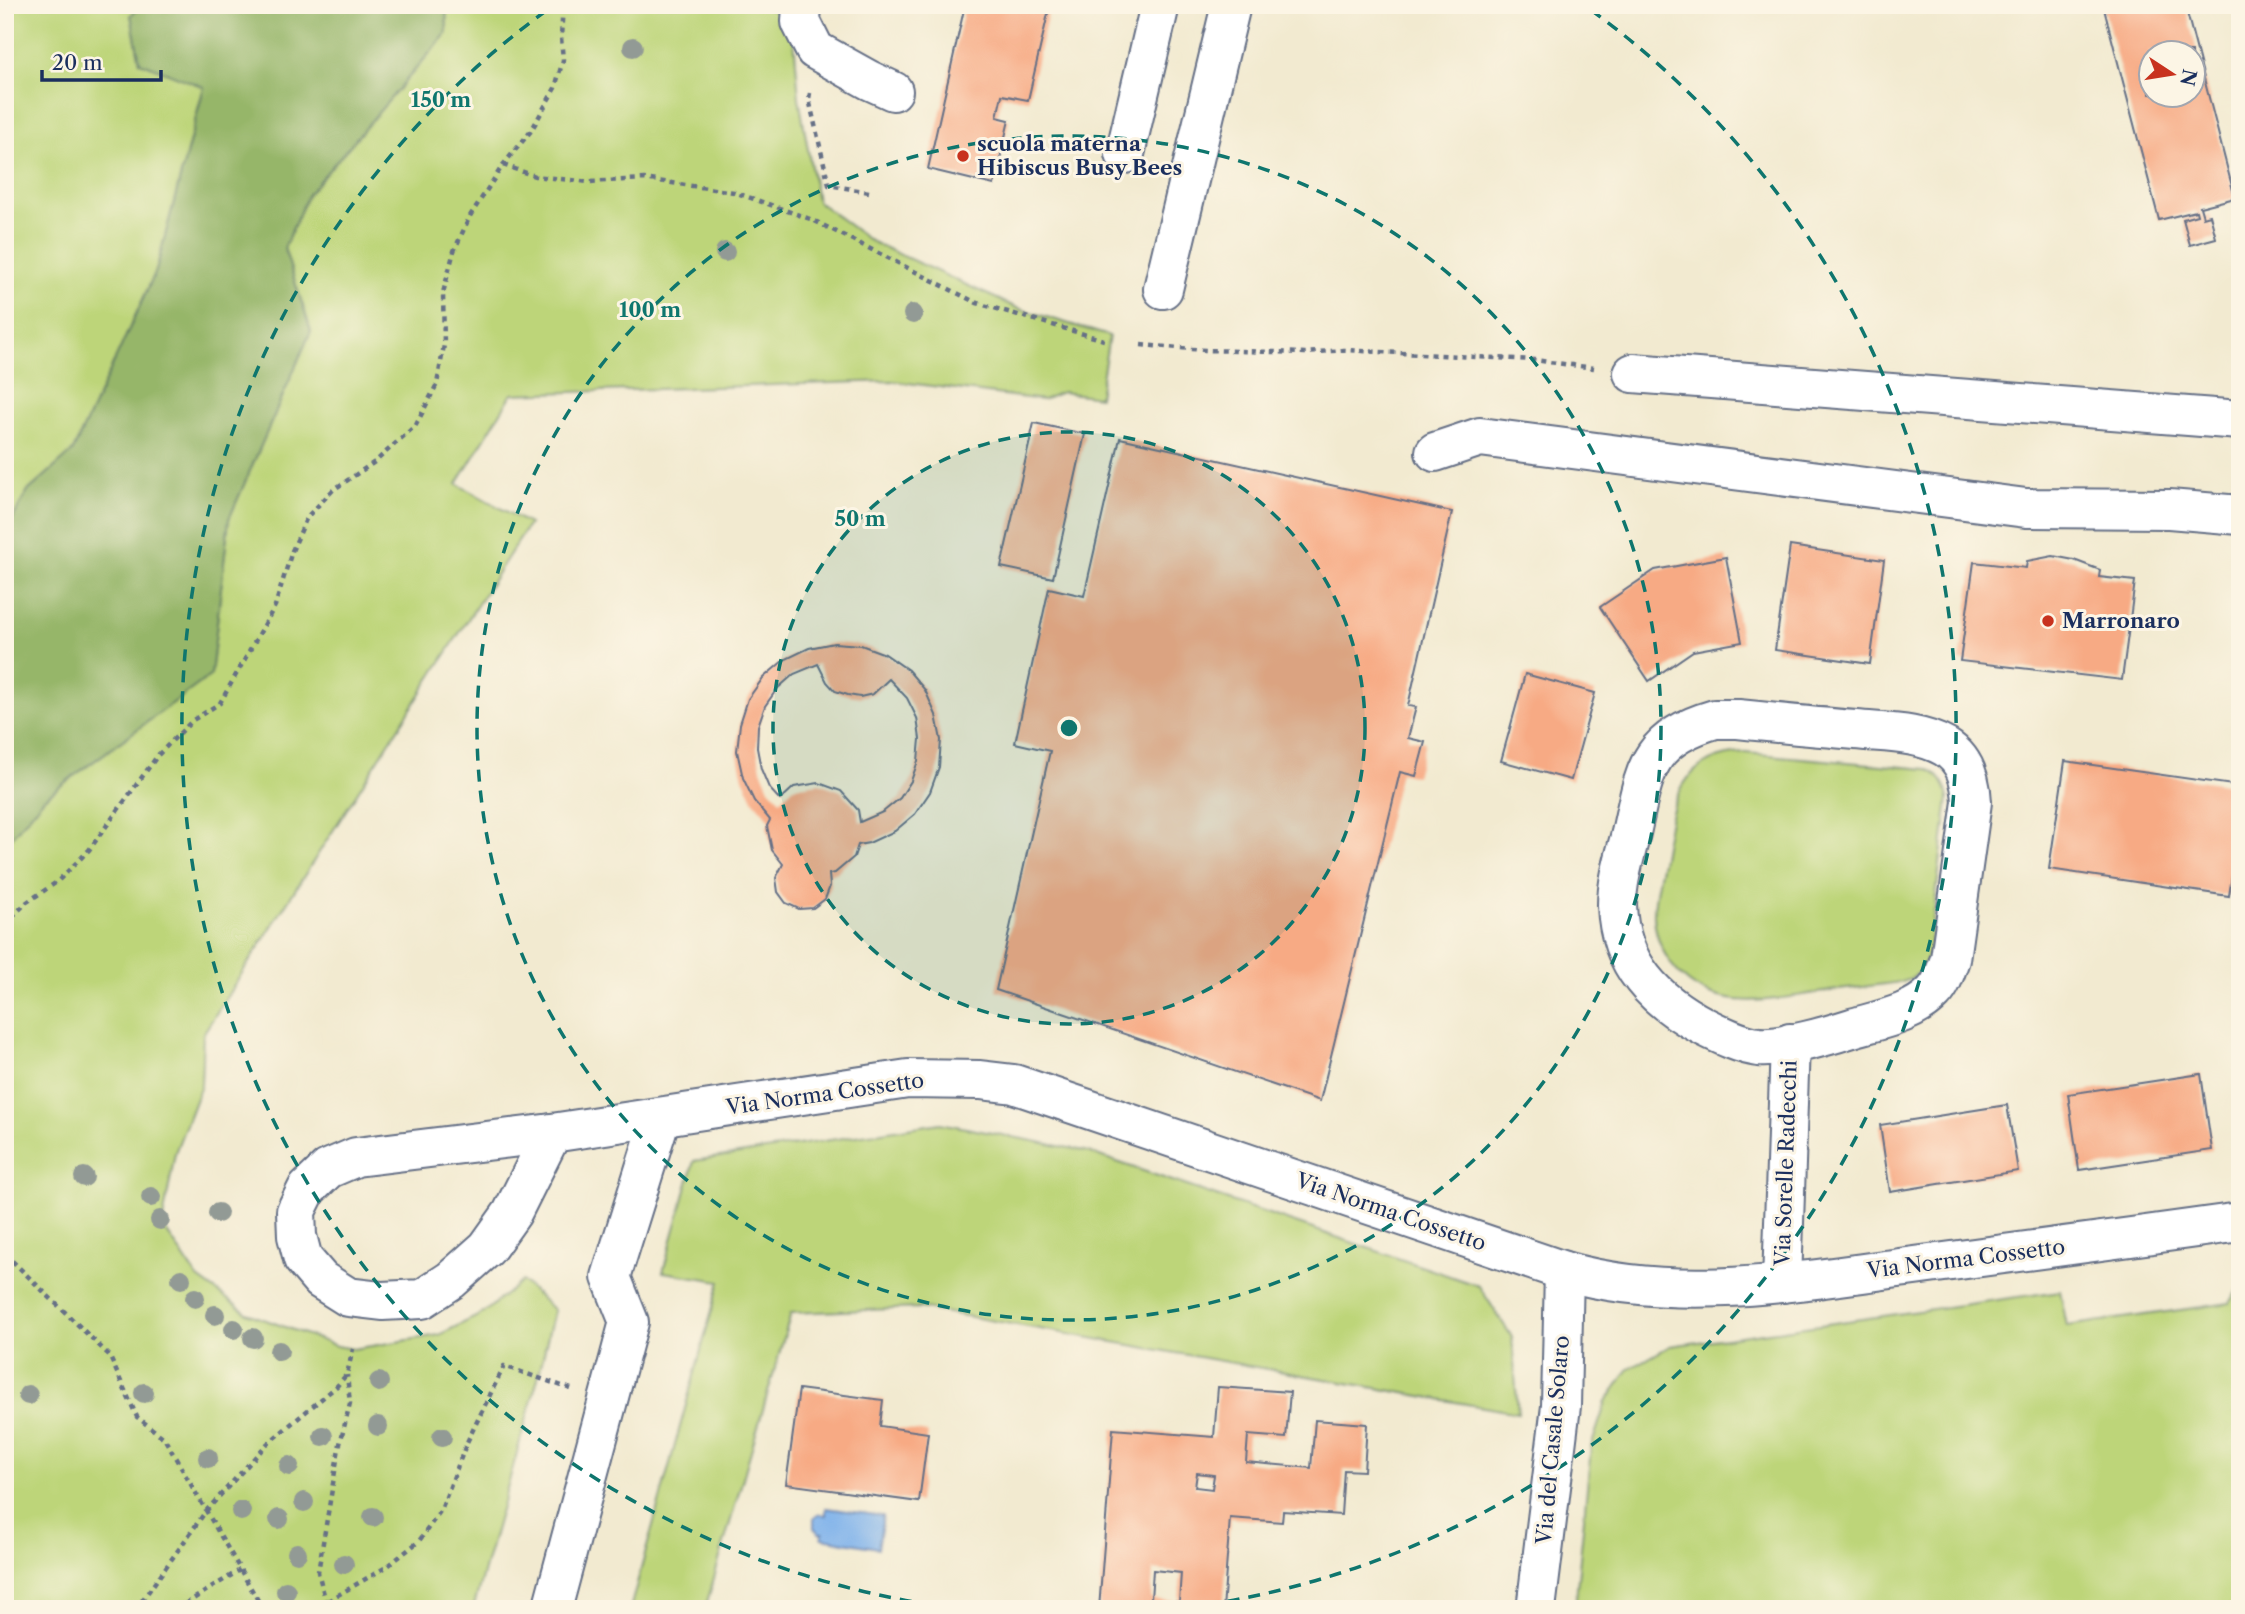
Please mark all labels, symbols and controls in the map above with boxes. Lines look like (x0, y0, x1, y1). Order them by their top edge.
scale bar (42, 38, 161, 82)
north arrow (2136, 38, 2206, 108)
text: 20 m (52, 50, 103, 75)
text: N (2175, 67, 2201, 88)
text: 150 m (411, 87, 471, 112)
place label: scuola materna Hibiscus Busy Bees (977, 131, 1182, 180)
marker: scuola materna Hibiscus Busy Bees (955, 148, 971, 164)
text: 100 m (619, 297, 681, 322)
text: 50 m (834, 506, 886, 531)
place label: Marronaro (2062, 608, 2180, 633)
marker: Marronaro (2040, 613, 2056, 629)
centre of rings (1057, 716, 1081, 740)
street label: Via Sorelle Radecchi (1769, 1060, 1802, 1267)
street label: Via Norma Cossetto (724, 1067, 925, 1120)
street label: Via Norma Cossetto (1292, 1167, 1489, 1256)
street label: Via Norma Cossetto (1865, 1234, 2066, 1283)
street label: Via del Casale Solaro (1531, 1334, 1574, 1546)

